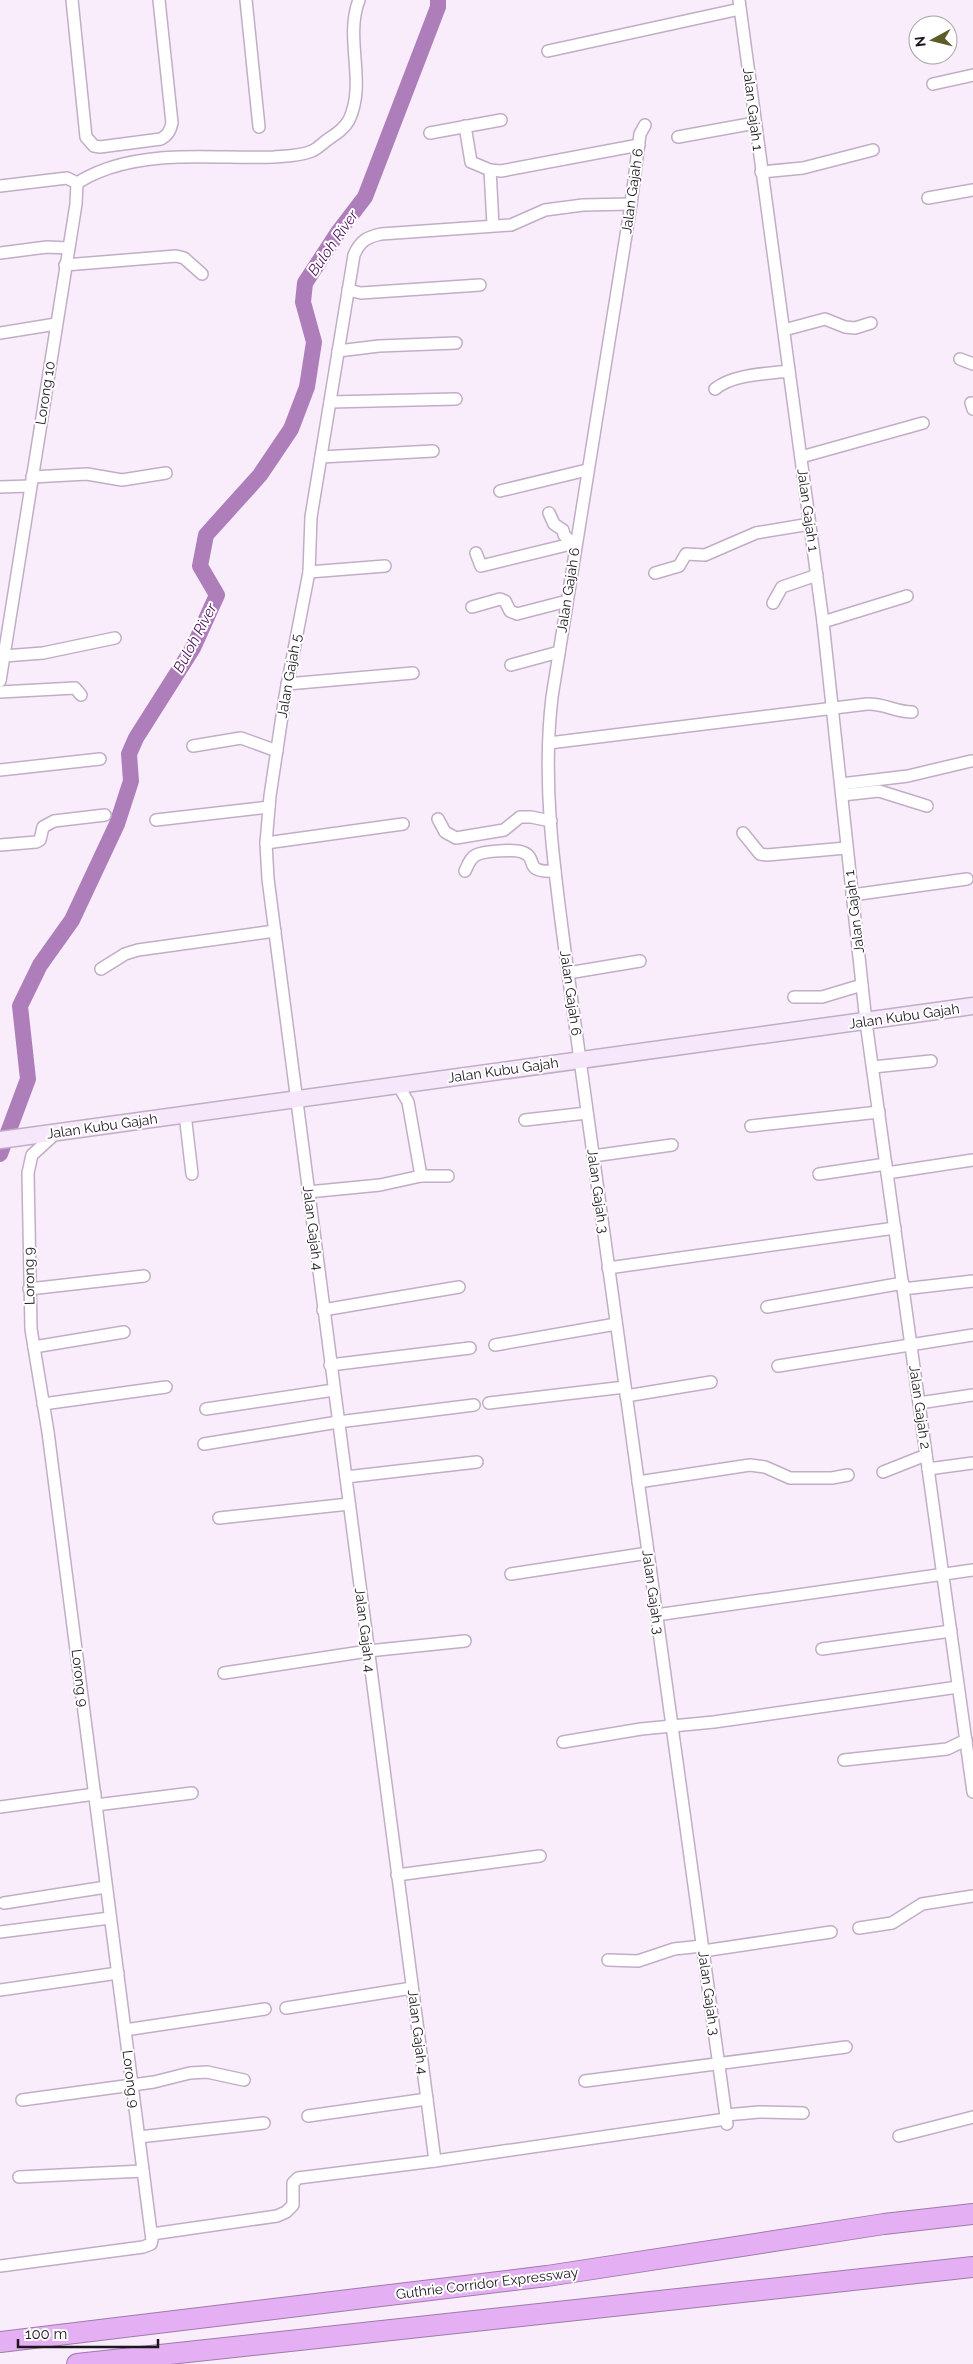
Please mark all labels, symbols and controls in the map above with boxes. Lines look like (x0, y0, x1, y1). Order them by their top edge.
north arrow (908, 15, 958, 65)
text: N (912, 35, 929, 48)
street label: Jalan Gajah 1 (740, 67, 766, 151)
street label: Jalan Gajah 6 (618, 147, 646, 235)
water label: Buloh River (304, 206, 363, 279)
street label: Lorong 10 (32, 360, 58, 426)
street label: Jalan Gajah 1 (794, 468, 822, 552)
street label: Jalan Gajah 6 (553, 546, 583, 634)
water label: Buloh River (169, 600, 221, 676)
street label: Jalan Gajah 5 (274, 632, 304, 719)
street label: Jalan Gajah 1 (841, 870, 867, 954)
street label: Jalan Gajah 6 (557, 949, 585, 1037)
street label: Jalan Kubu Gajah (848, 1000, 960, 1032)
street label: Jalan Kubu Gajah (447, 1054, 559, 1086)
street label: Jalan Kubu Gajah (46, 1110, 158, 1142)
street label: Jalan Gajah 3 (584, 1148, 612, 1234)
street label: Jalan Gajah 4 (300, 1185, 326, 1272)
street label: Lorong 9 (20, 1247, 38, 1305)
street label: Jalan Gajah 2 (906, 1364, 934, 1450)
street label: Jalan Gajah 3 (639, 1549, 667, 1635)
street label: Jalan Gajah 4 (352, 1587, 378, 1674)
street label: Lorong 9 (69, 1648, 91, 1708)
street label: Jalan Gajah 3 (695, 1950, 723, 2036)
street label: Jalan Gajah 4 (405, 1989, 431, 2076)
street label: Lorong 9 (120, 2049, 142, 2109)
street label: Guthrie Corridor Expressway (395, 2264, 580, 2302)
scale bar (18, 2316, 158, 2348)
text: 100 m (25, 2325, 67, 2343)

